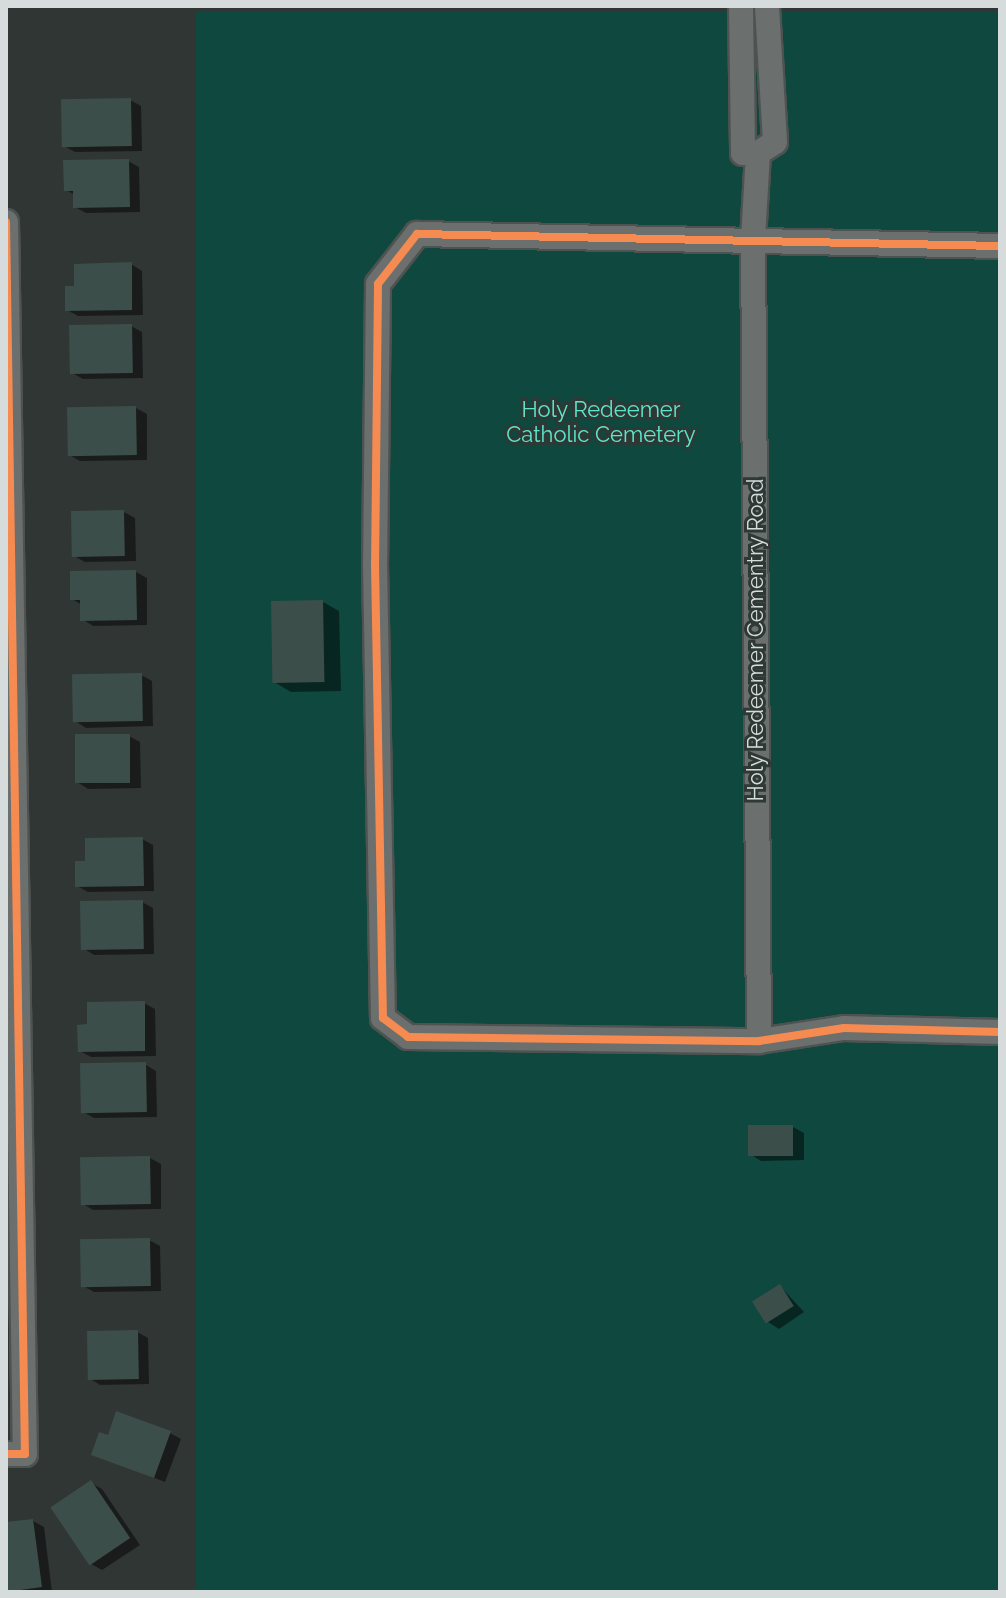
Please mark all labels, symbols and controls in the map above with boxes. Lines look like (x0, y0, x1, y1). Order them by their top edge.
park label: Holy Redeemer Catholic Cemetery (506, 396, 696, 448)
street label: Holy Redeemer Cementry Road (743, 478, 769, 802)

